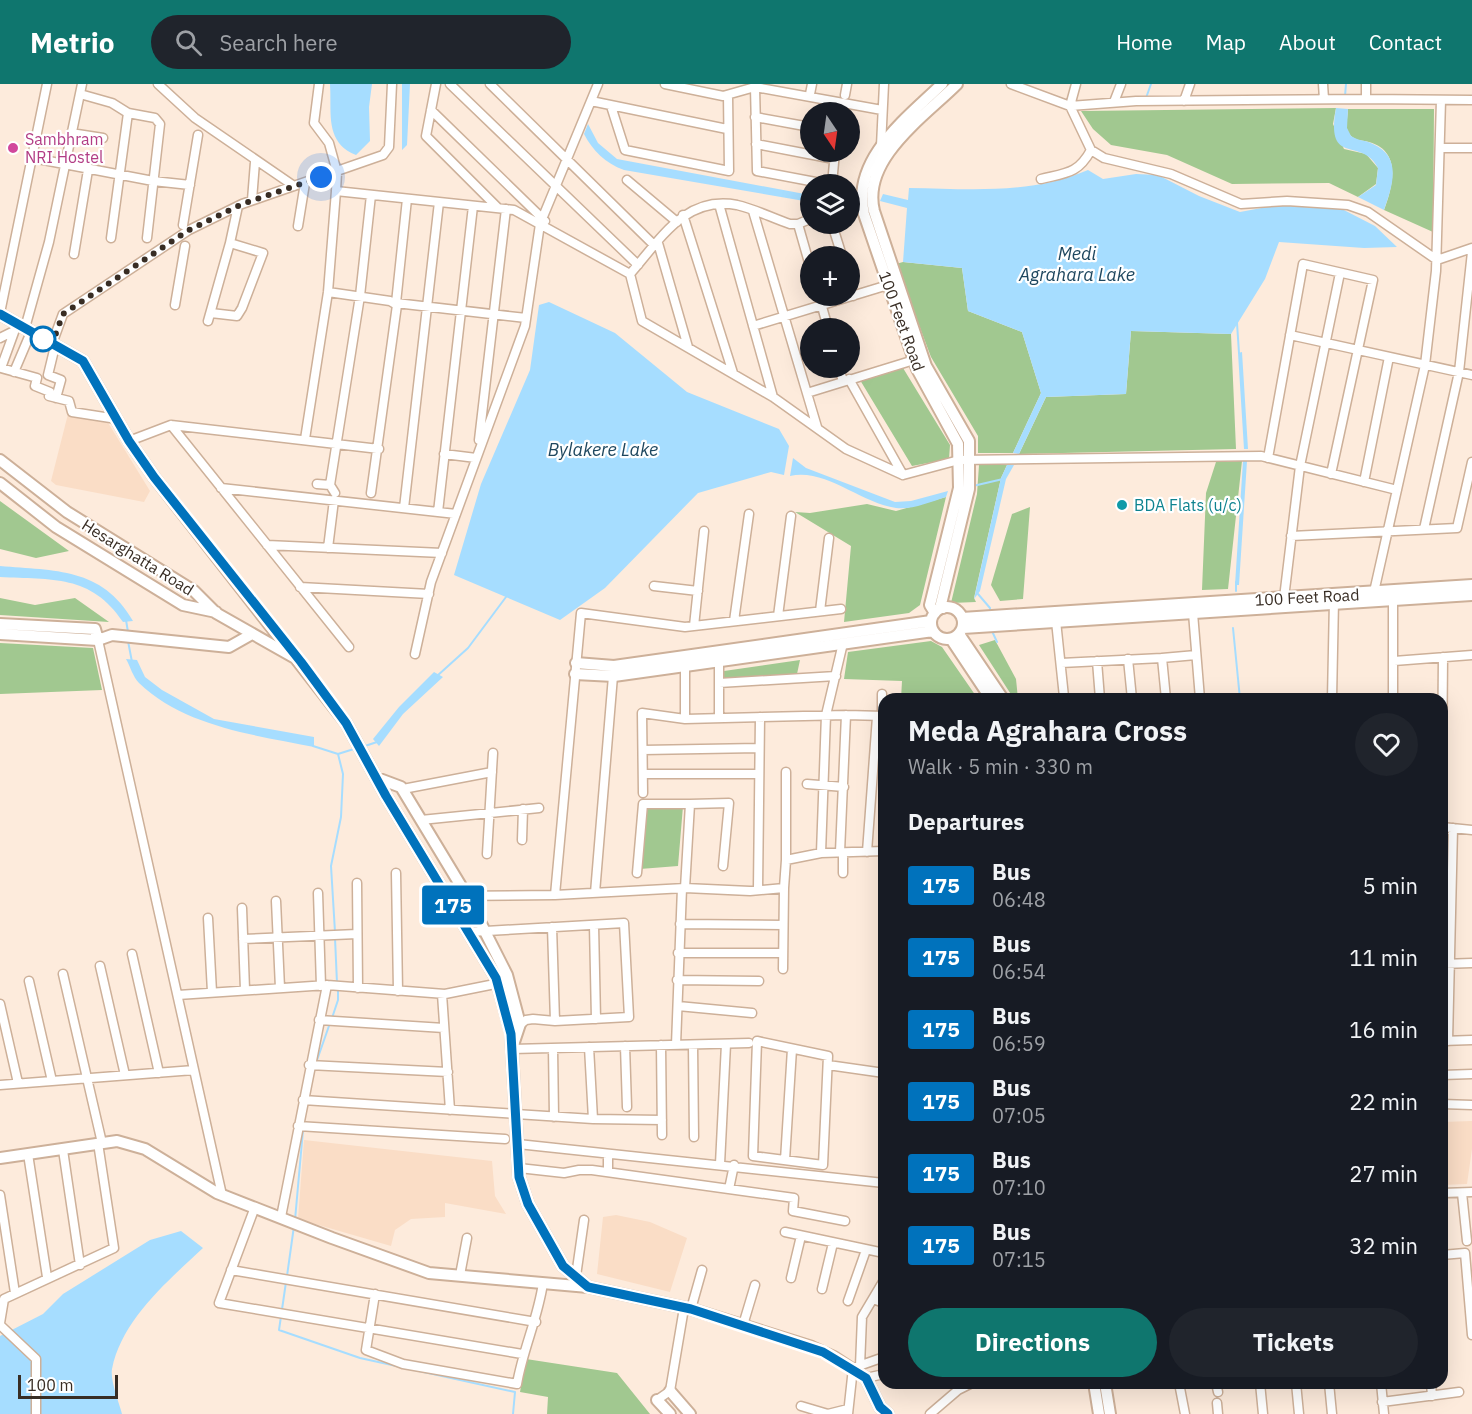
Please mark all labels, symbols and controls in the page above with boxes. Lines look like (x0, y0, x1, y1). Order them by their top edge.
search box (151, 15, 571, 69)
text: Metrio (30, 24, 115, 61)
icon: search (172, 26, 205, 59)
text: Search here (220, 28, 337, 57)
text: Home (1116, 28, 1173, 56)
text: Map (1206, 28, 1246, 56)
text: About (1279, 28, 1336, 56)
text: Contact (1369, 28, 1442, 56)
north arrow (800, 102, 860, 162)
map controls (800, 102, 860, 378)
place label: Sambhram NRI Hostel (25, 129, 104, 167)
marker: Sambhram NRI Hostel (6, 141, 20, 155)
your location (306, 162, 336, 192)
button: layers (800, 174, 860, 234)
water label: Medi Agrahara Lake (1018, 242, 1135, 286)
button: + (800, 246, 860, 306)
street label: 100 Feet Road (875, 268, 929, 374)
button: − (800, 318, 860, 378)
unlabelled marker (30, 326, 56, 352)
water label: Bylakere Lake (548, 438, 658, 461)
place label: BDA Flats (u/c) (1134, 495, 1242, 515)
marker: BDA Flats (u/c) (1115, 498, 1129, 512)
street label: Hesarghatta Road (78, 515, 198, 599)
street label: 100 Feet Road (1254, 584, 1360, 610)
text: Meda Agrahara Cross (908, 712, 1187, 749)
button: heart (1355, 713, 1418, 776)
text: Walk · 5 min · 330 m (908, 753, 1093, 780)
text: Departures (908, 807, 1024, 836)
text: Bus (992, 857, 1031, 886)
text: 175 (922, 871, 960, 899)
text: 5 min (1362, 871, 1418, 900)
line badge: 175 (418, 886, 488, 924)
text: 06:48 (992, 886, 1046, 913)
text: 175 (434, 891, 472, 919)
text: Bus (992, 929, 1031, 958)
text: 175 (922, 943, 960, 971)
text: 11 min (1349, 943, 1418, 972)
text: 06:54 (992, 958, 1046, 985)
text: Bus (992, 1001, 1031, 1030)
text: 175 (922, 1015, 960, 1043)
text: 16 min (1349, 1015, 1418, 1044)
text: 06:59 (992, 1030, 1046, 1057)
text: Bus (992, 1073, 1031, 1102)
text: 175 (922, 1087, 960, 1115)
text: 22 min (1349, 1087, 1418, 1116)
text: 07:05 (992, 1102, 1046, 1129)
text: Bus (992, 1145, 1031, 1174)
text: 175 (922, 1159, 960, 1187)
text: 27 min (1349, 1159, 1418, 1188)
text: 07:10 (992, 1174, 1046, 1201)
text: Bus (992, 1217, 1031, 1246)
text: 175 (922, 1231, 960, 1259)
text: 32 min (1349, 1231, 1418, 1260)
text: 07:15 (992, 1246, 1046, 1273)
button: Directions (908, 1308, 1157, 1377)
button: Tickets (1169, 1308, 1418, 1377)
scale bar (18, 1372, 118, 1400)
text: 100 m (27, 1375, 74, 1395)

